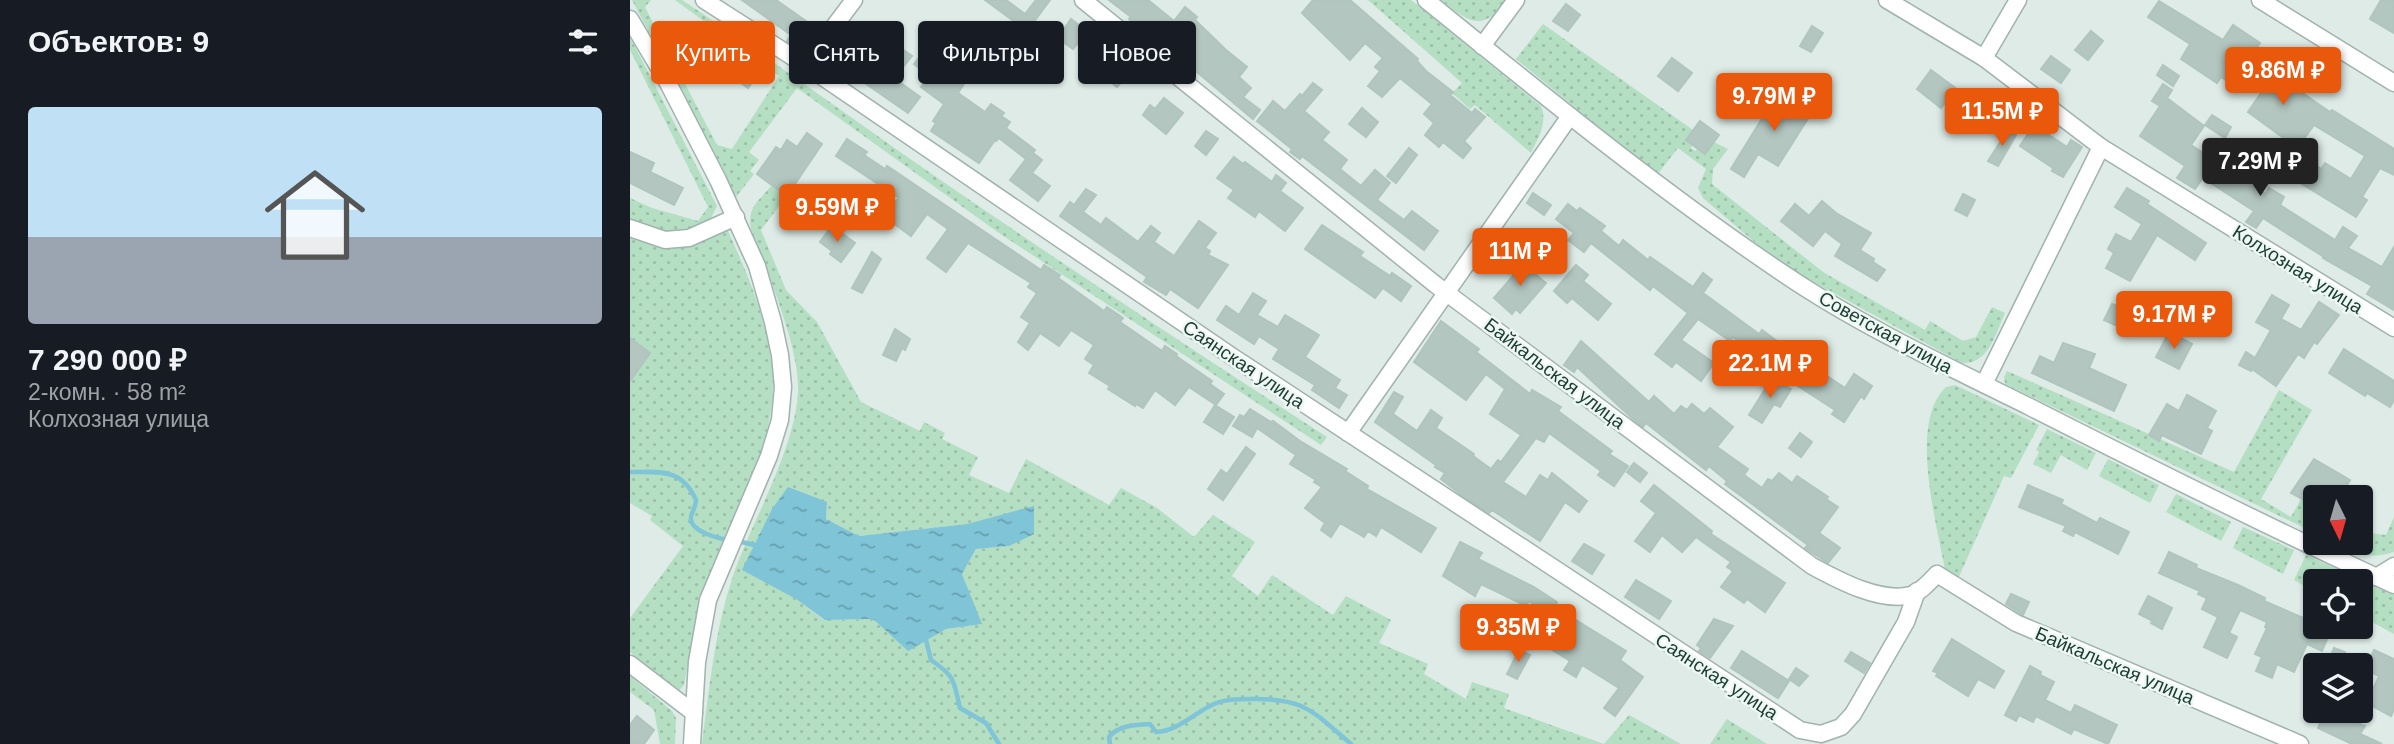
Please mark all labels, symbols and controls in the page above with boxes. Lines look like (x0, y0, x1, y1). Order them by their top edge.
chip: Купить (651, 21, 775, 84)
chip: Снять (789, 21, 904, 84)
chip: Фильтры (918, 21, 1064, 84)
chip: Новое (1078, 21, 1196, 84)
icon: filters (564, 23, 602, 61)
text: Объектов: 9 (28, 25, 209, 58)
pin: 9.86M ₽ (2218, 48, 2348, 107)
text: 9.86M ₽ (2241, 57, 2325, 83)
pin: 9.79M ₽ (1709, 74, 1839, 133)
text: 9.79M ₽ (1732, 83, 1816, 109)
pin: 11.5M ₽ (1937, 88, 2067, 148)
text: 11.5M ₽ (1961, 98, 2043, 124)
pin: 7.29M ₽ (2195, 138, 2325, 198)
text: 7.29M ₽ (2218, 148, 2302, 174)
icon: home (252, 152, 378, 278)
pin: 9.59M ₽ (772, 184, 902, 244)
text: 9.59M ₽ (795, 194, 879, 220)
street label: Колхозная улица (2229, 221, 2367, 318)
pin: 11M ₽ (1471, 229, 1569, 288)
text: 11M ₽ (1488, 238, 1552, 264)
street label: Советская улица (1815, 287, 1956, 378)
pin: 9.17M ₽ (2109, 292, 2239, 351)
text: 9.17M ₽ (2132, 301, 2216, 327)
street label: Байкальская улица (1480, 314, 1629, 433)
street label: Саянская улица (1179, 316, 1309, 413)
pin: 22.1M ₽ (1705, 340, 1835, 400)
text: 7 290 000 ₽ (28, 343, 187, 376)
text: 22.1M ₽ (1728, 350, 1812, 376)
text: 2-комн. · 58 m² (28, 379, 186, 405)
text: Колхозная улица (28, 406, 209, 432)
north arrow (2303, 485, 2373, 555)
map controls (2303, 485, 2373, 723)
button: locate (2303, 569, 2373, 639)
pin: 9.35M ₽ (1453, 604, 1583, 664)
text: 9.35M ₽ (1476, 614, 1560, 640)
street label: Байкальская улица (2032, 622, 2198, 709)
street label: Саянская улица (1652, 629, 1782, 724)
button: layers (2303, 653, 2373, 723)

